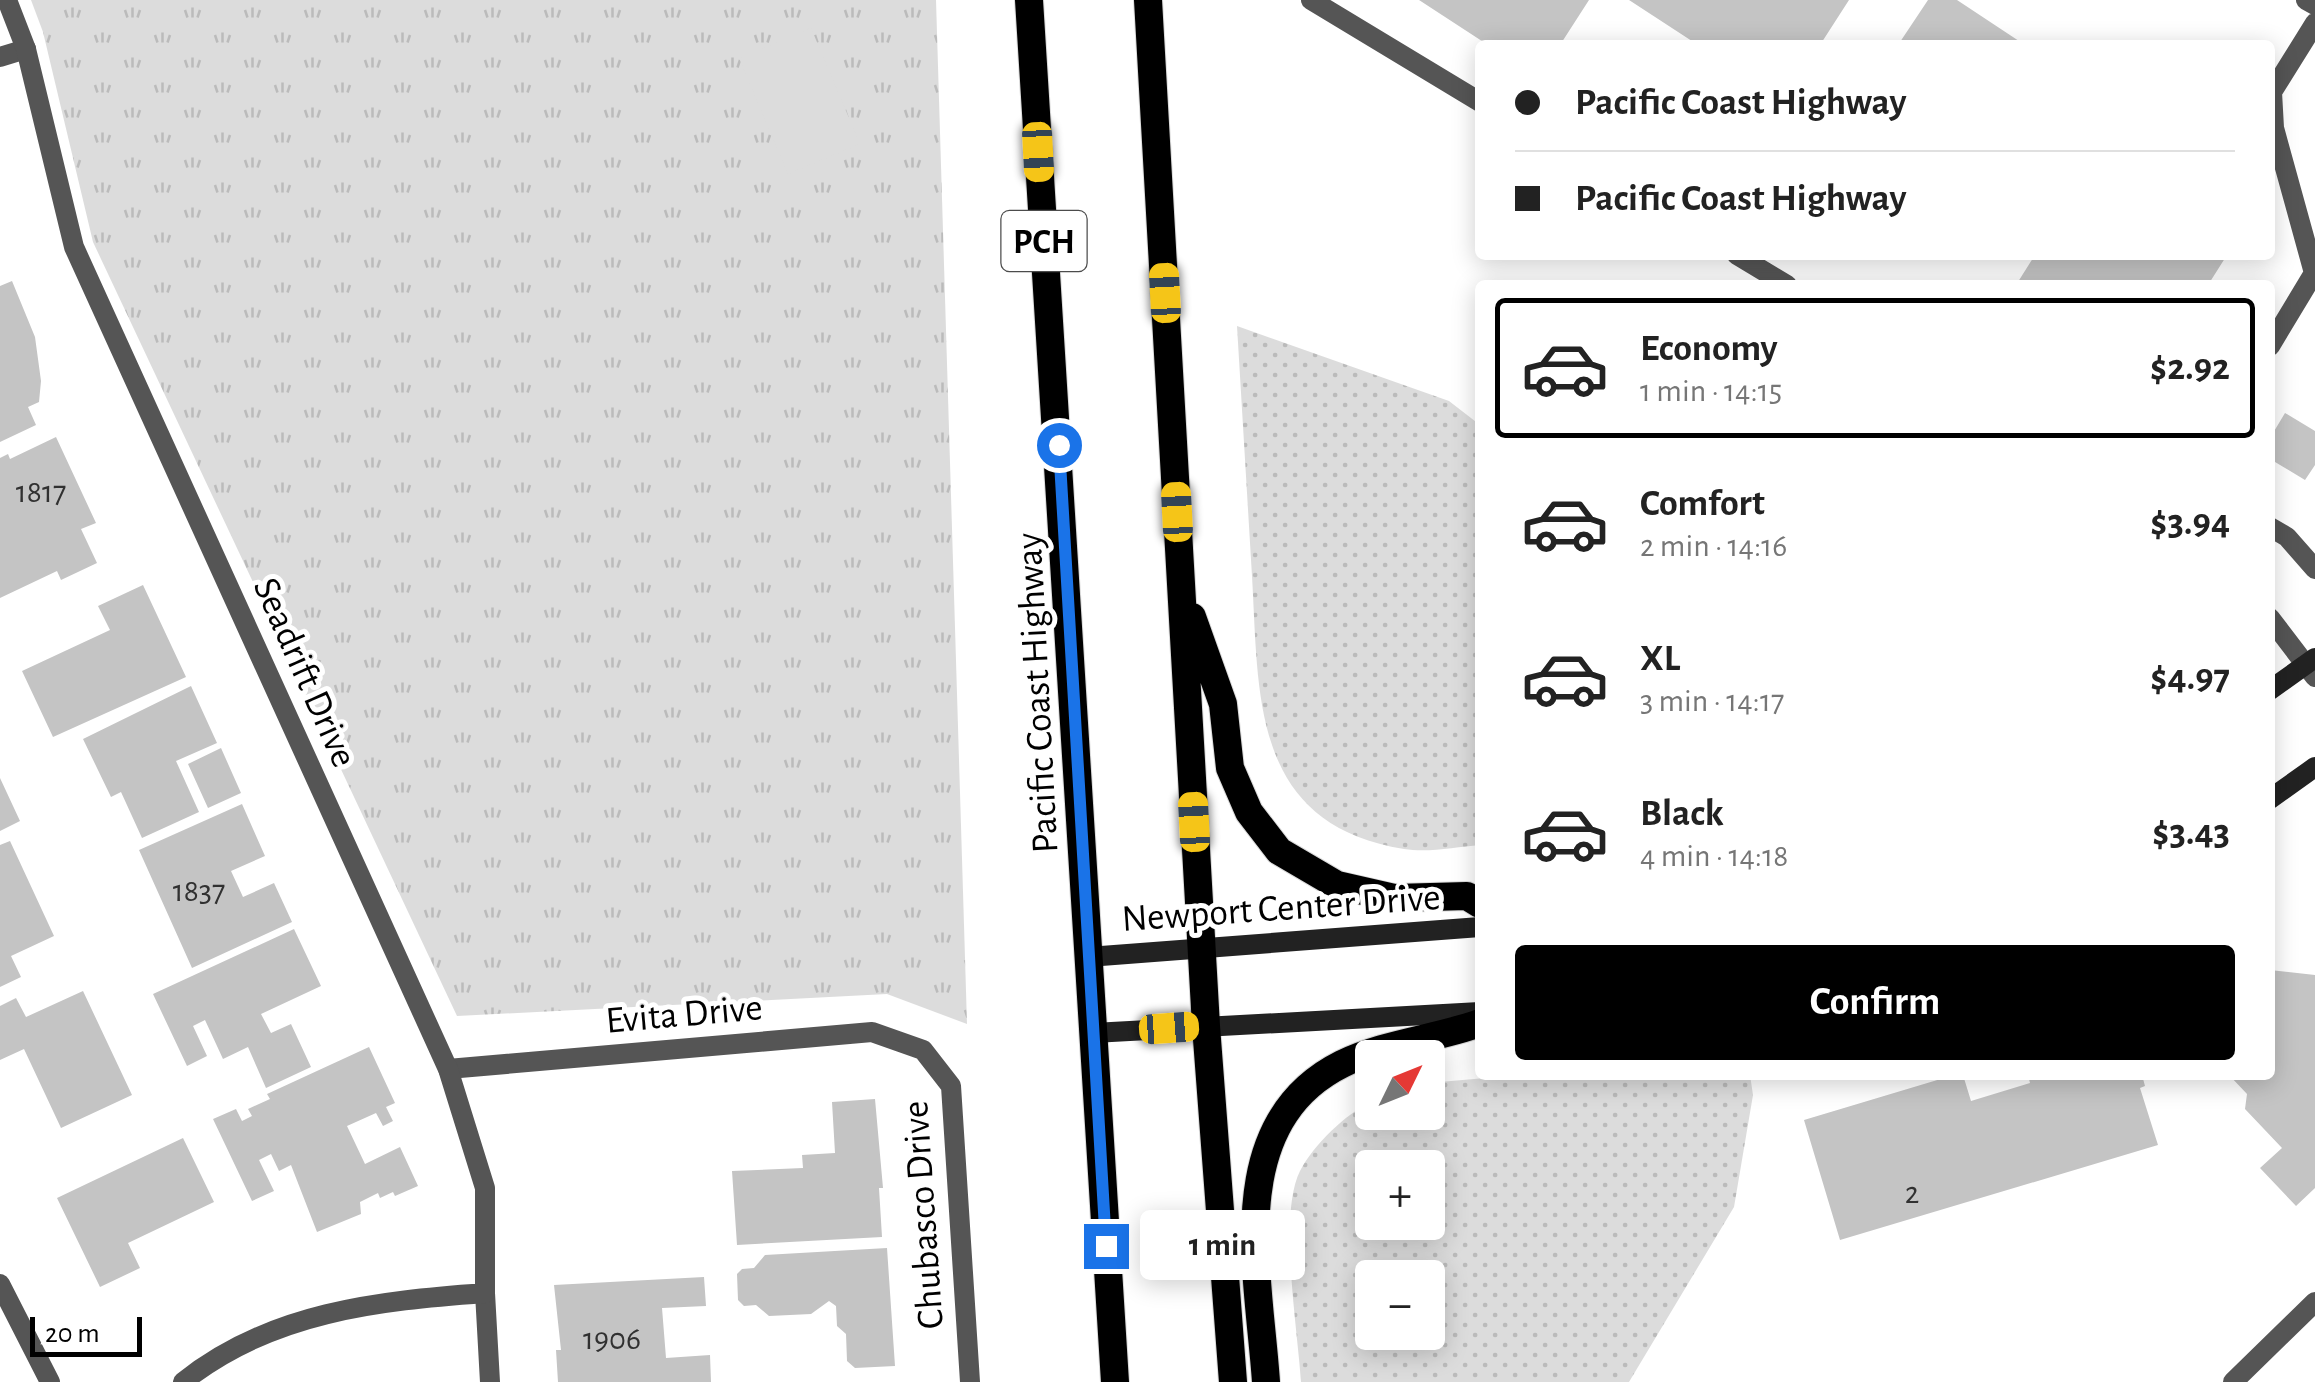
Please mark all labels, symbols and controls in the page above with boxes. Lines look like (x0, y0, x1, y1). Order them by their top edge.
text: Pacific Coast Highway (1575, 84, 1906, 122)
car (1021, 121, 1055, 183)
text: Pacific Coast Highway (1575, 180, 1906, 218)
road number: PCH (1002, 211, 1086, 271)
car (1148, 262, 1182, 324)
icon: car (1520, 323, 1610, 413)
text: Economy (1640, 330, 1778, 368)
text: $2.92 (2150, 349, 2230, 387)
text: 1 min · 14:15 (1640, 375, 1782, 407)
route start (1037, 423, 1082, 468)
house number: 1817 (16, 476, 66, 508)
icon: car (1520, 478, 1610, 568)
car (1160, 481, 1194, 543)
text: Comfort (1640, 485, 1765, 523)
text: $3.94 (2150, 504, 2230, 542)
text: 2 min · 14:16 (1640, 530, 1787, 562)
street label: Pacific Coast Highway (1011, 532, 1065, 854)
street label: Seadrift Drive (246, 573, 363, 773)
icon: car (1520, 633, 1610, 723)
text: XL (1640, 640, 1680, 678)
text: $4.97 (2150, 659, 2230, 697)
text: 3 min · 14:17 (1640, 685, 1784, 717)
icon: car (1520, 788, 1610, 878)
car (1177, 791, 1211, 853)
text: Black (1640, 795, 1724, 833)
text: $3.43 (2152, 814, 2230, 852)
text: 4 min · 14:18 (1640, 840, 1788, 872)
house number: 1837 (173, 875, 225, 907)
street label: Newport Center Drive (1120, 879, 1442, 939)
button: Confirm (1515, 945, 2235, 1060)
street label: Evita Drive (604, 989, 764, 1041)
car (1138, 1011, 1200, 1045)
north arrow (1355, 1040, 1445, 1130)
map controls (1355, 1040, 1445, 1350)
street label: Chubasco Drive (897, 1099, 951, 1330)
button: + (1355, 1150, 1445, 1240)
house number: 2 (1905, 1177, 1919, 1209)
callout: 1 min (1141, 1211, 1306, 1281)
route end (1084, 1224, 1129, 1269)
text: 1 min (1189, 1229, 1256, 1261)
button: − (1355, 1260, 1445, 1350)
scale bar (30, 1312, 142, 1356)
text: 20 m (45, 1320, 100, 1348)
house number: 1906 (583, 1323, 641, 1355)

